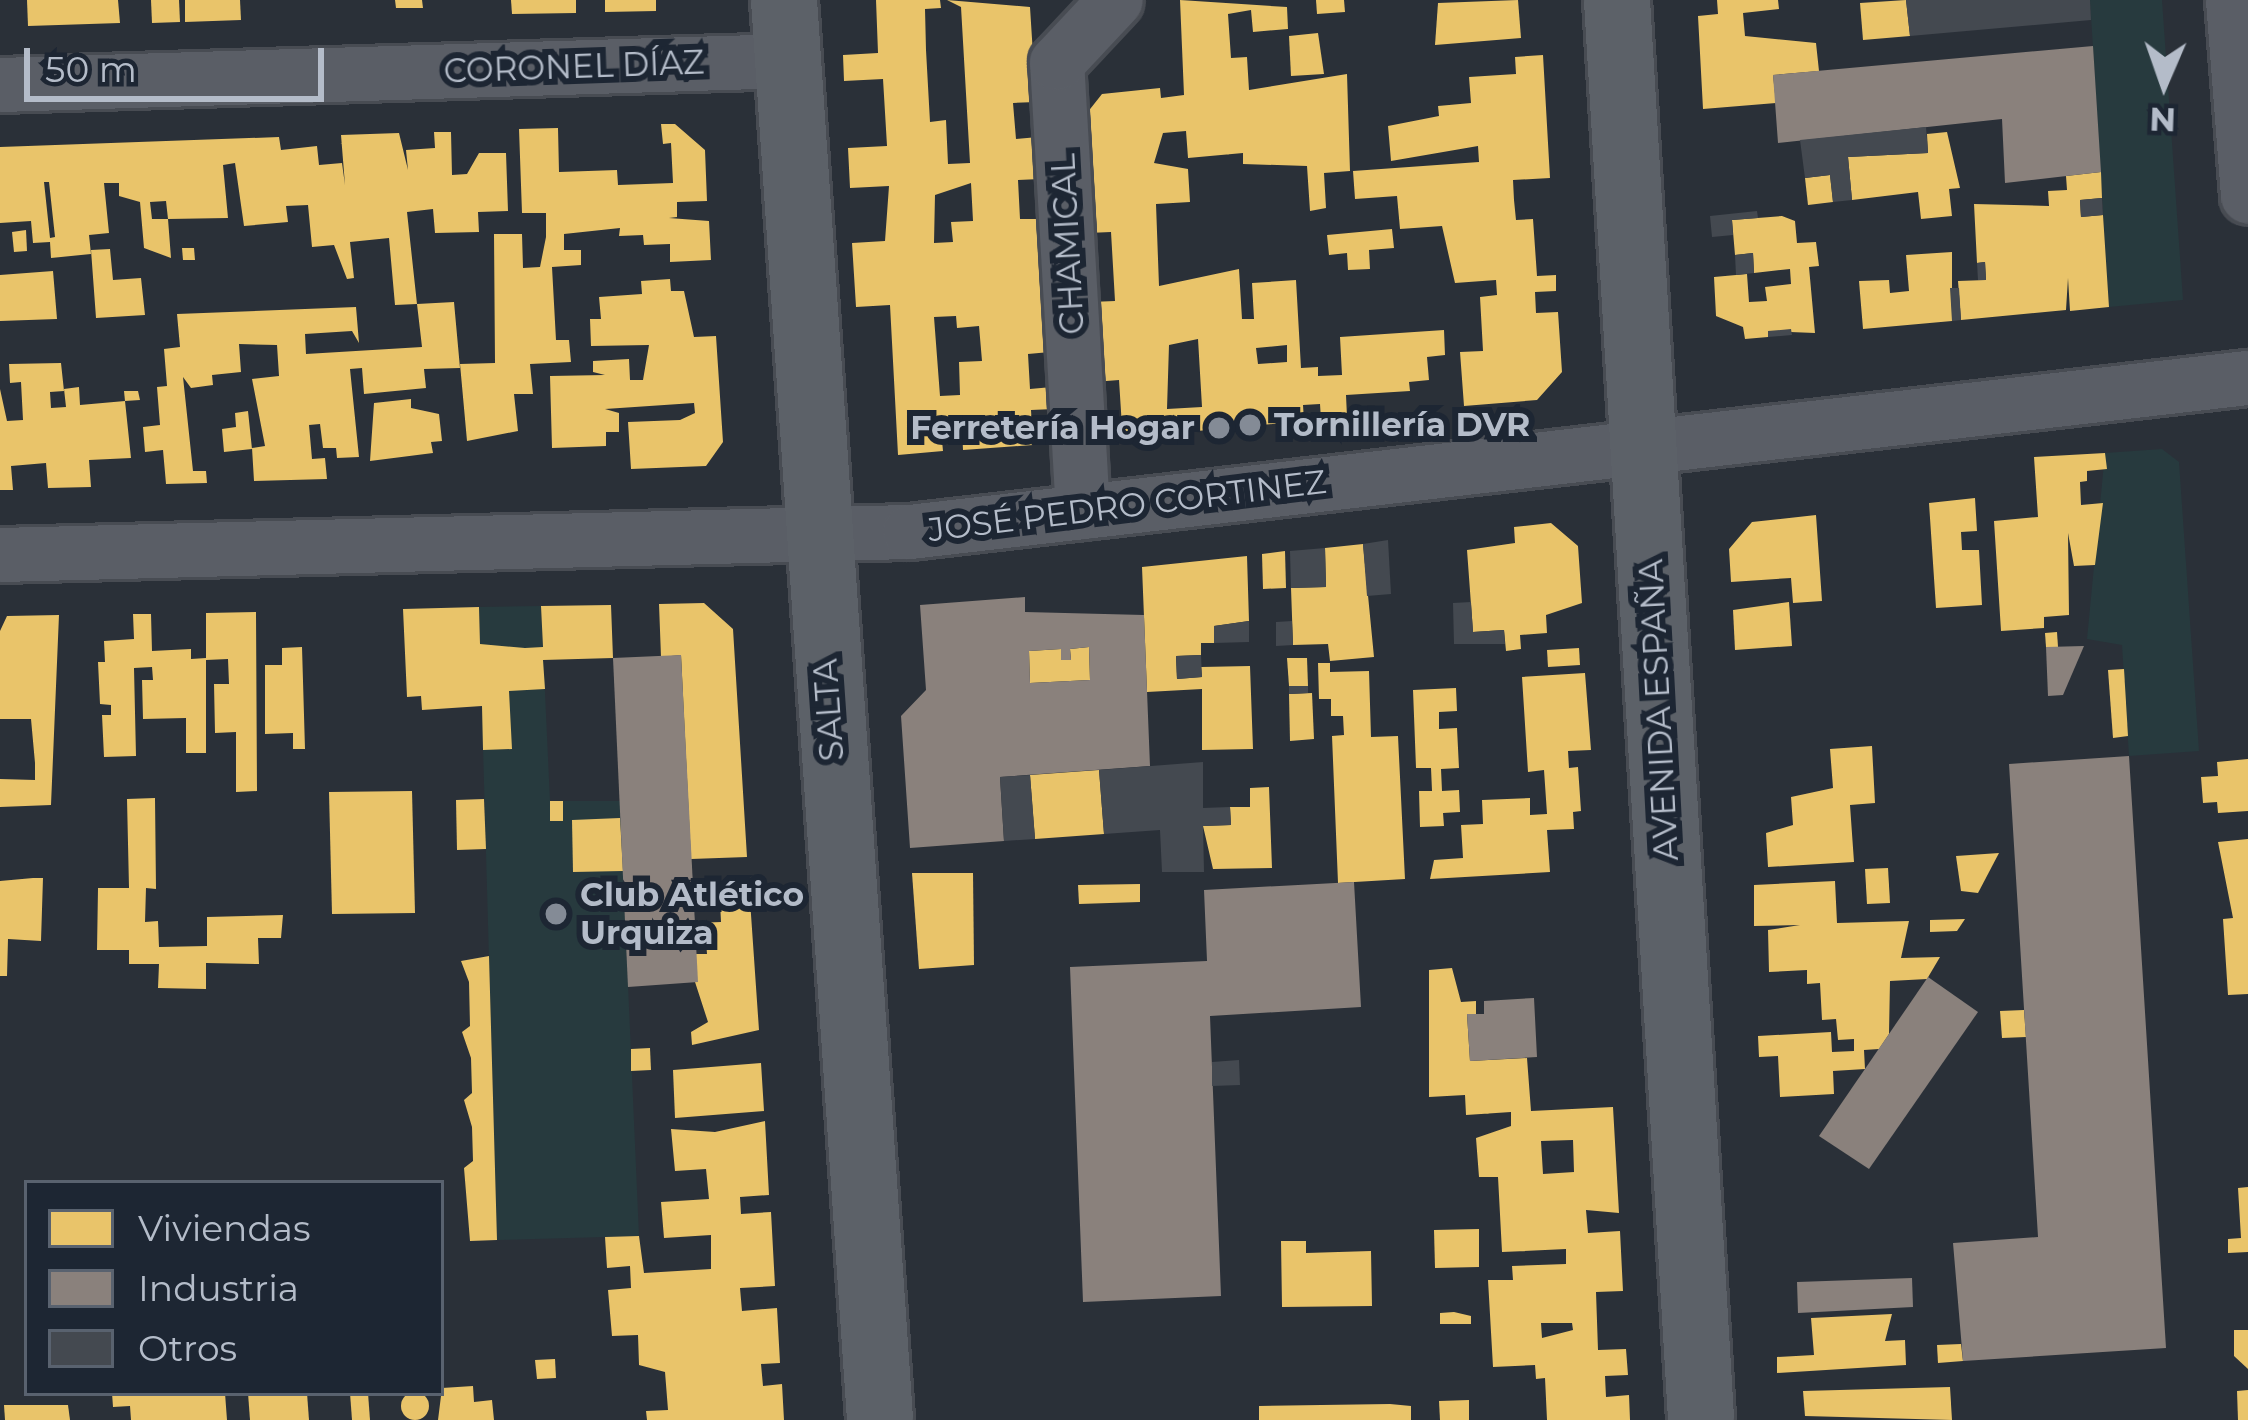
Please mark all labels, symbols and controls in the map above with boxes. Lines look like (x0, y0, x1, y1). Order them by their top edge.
scale bar (30, 24, 330, 98)
north arrow (2104, 24, 2224, 144)
street label: CORONEL DÍAZ (443, 43, 705, 91)
text: 50 m (45, 47, 137, 91)
text: N (2149, 100, 2177, 140)
street label: CHAMICAL (1043, 152, 1093, 336)
place label: Tornillería DVR (1274, 405, 1530, 445)
place label: Ferretería Hogar (910, 408, 1195, 448)
marker: Tornillería DVR (1237, 412, 1263, 438)
marker: Ferretería Hogar (1206, 415, 1232, 441)
street label: JOSÉ PEDRO CORTINEZ (926, 462, 1328, 550)
street label: AVENIDA ESPAÑA (1631, 558, 1687, 862)
street label: SALTA (806, 658, 852, 762)
place label: Club Atlético Urquiza (580, 875, 804, 953)
marker: Club Atlético Urquiza (543, 901, 569, 927)
legend (24, 1180, 444, 1396)
text: Viviendas (138, 1206, 311, 1250)
text: Industria (138, 1266, 299, 1310)
text: Otros (138, 1326, 237, 1370)

